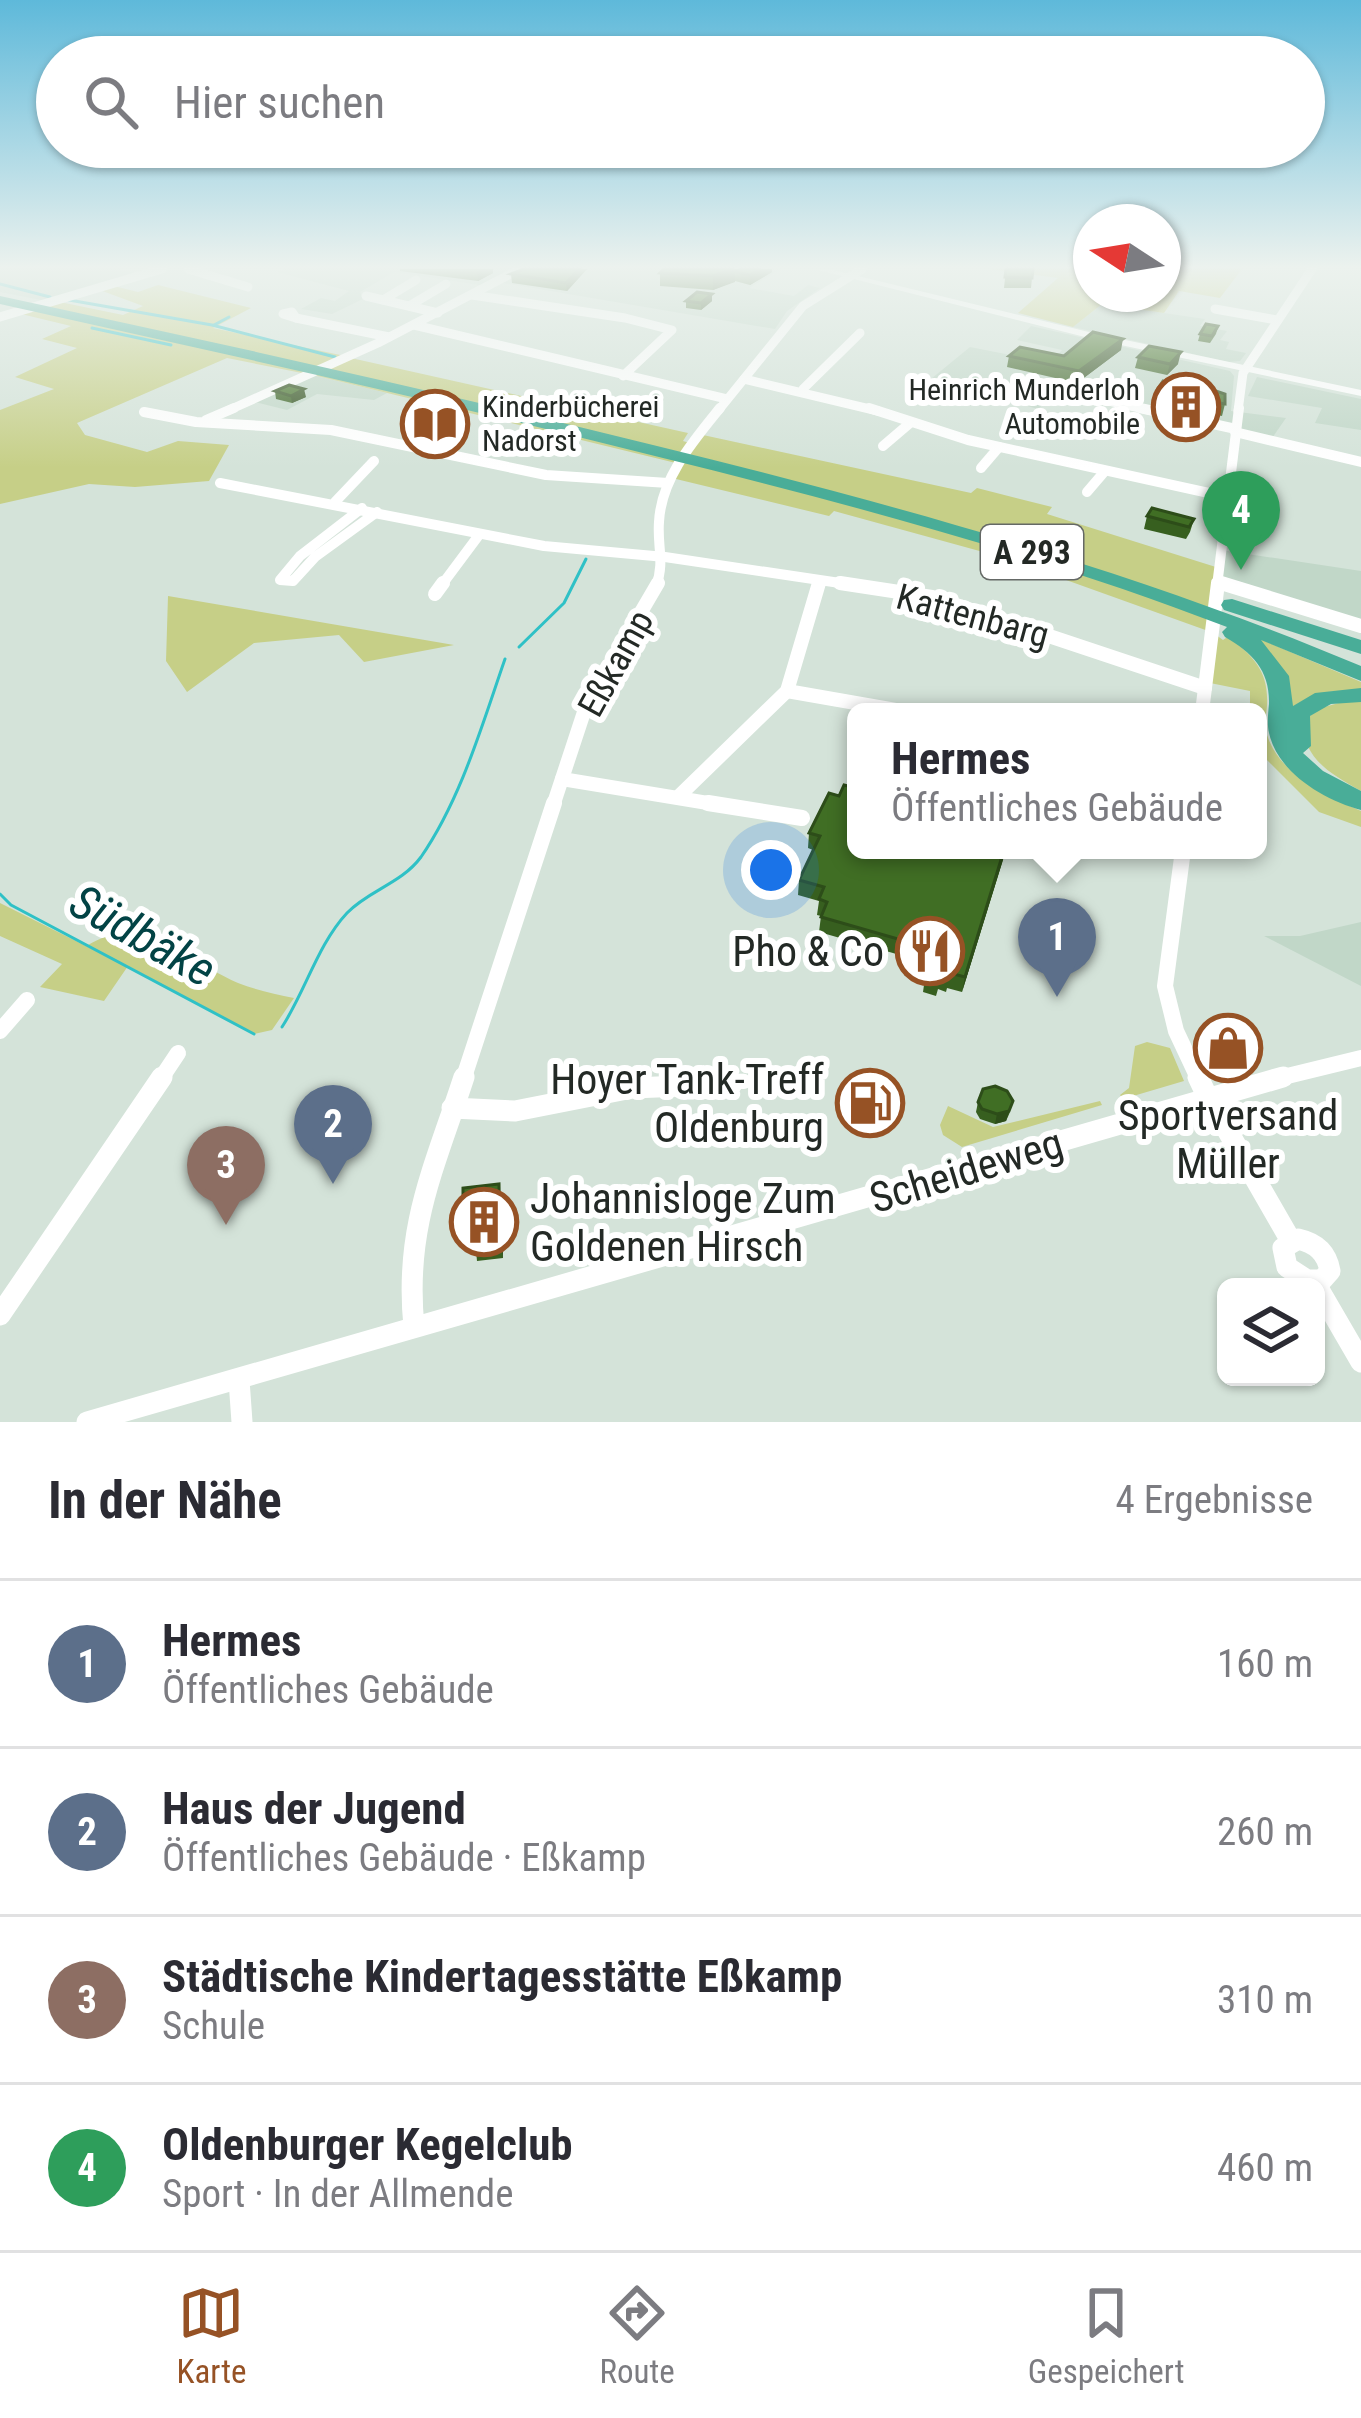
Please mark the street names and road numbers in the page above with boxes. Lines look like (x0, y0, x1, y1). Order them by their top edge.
road number: A 293 (981, 525, 1083, 579)
street label: Kattenbarg (892, 576, 1053, 656)
street label: Eßkamp (570, 603, 662, 724)
street label: Scheideweg (864, 1118, 1068, 1223)

